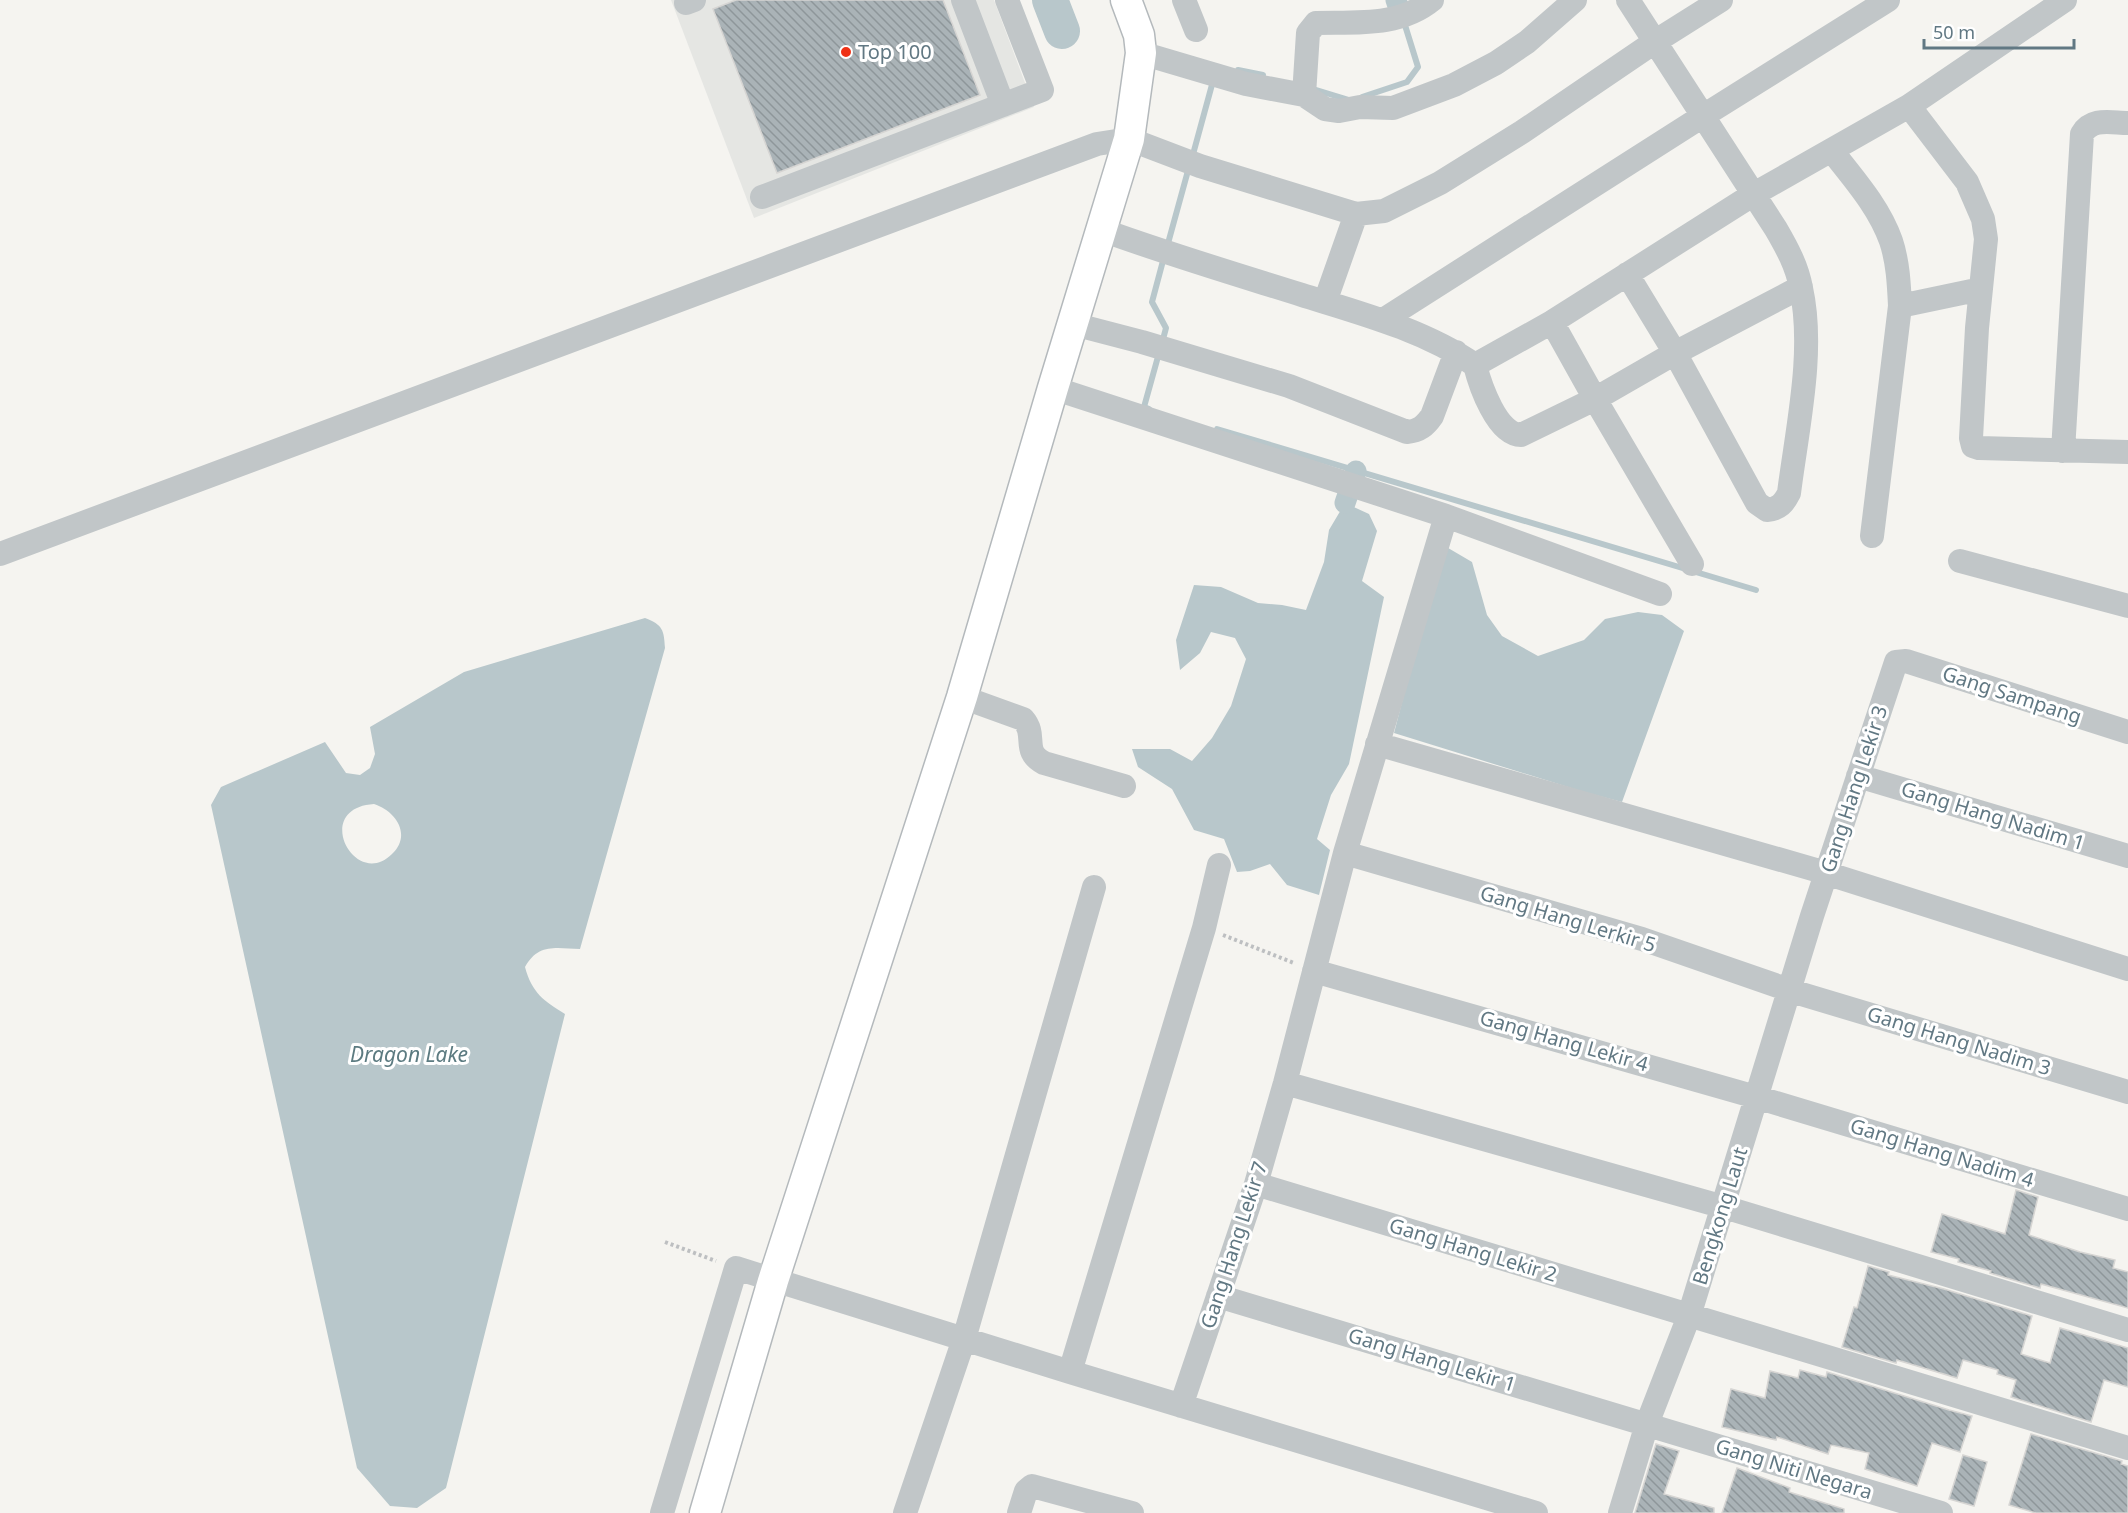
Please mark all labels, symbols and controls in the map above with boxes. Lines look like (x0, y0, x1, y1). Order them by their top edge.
scale bar (1924, 12, 2074, 50)
text: 50 m (1933, 20, 1975, 44)
place label: Top 100 (858, 38, 932, 65)
marker: Top 100 (839, 45, 853, 59)
street label: Gang Sampang (1939, 659, 2085, 730)
street label: Gang Hang Lekir 3 (1814, 702, 1893, 876)
street label: Gang Hang Nadim 1 (1898, 775, 2088, 856)
street label: Gang Hang Lerkir 5 (1477, 879, 1659, 958)
street label: Gang Hang Nadim 3 (1864, 1000, 2054, 1081)
street label: Gang Hang Lekir 4 (1477, 1004, 1652, 1078)
water label: Dragon Lake (350, 1040, 468, 1068)
street label: Gang Hang Nadim 4 (1847, 1112, 2038, 1193)
street label: Bengkong Laut (1686, 1144, 1753, 1288)
street label: Gang Hang Lekir 7 (1194, 1158, 1273, 1332)
street label: Gang Hang Lekir 2 (1386, 1211, 1560, 1288)
street label: Gang Hang Lekir 1 (1345, 1321, 1519, 1398)
street label: Gang Niti Negara (1712, 1432, 1876, 1505)

